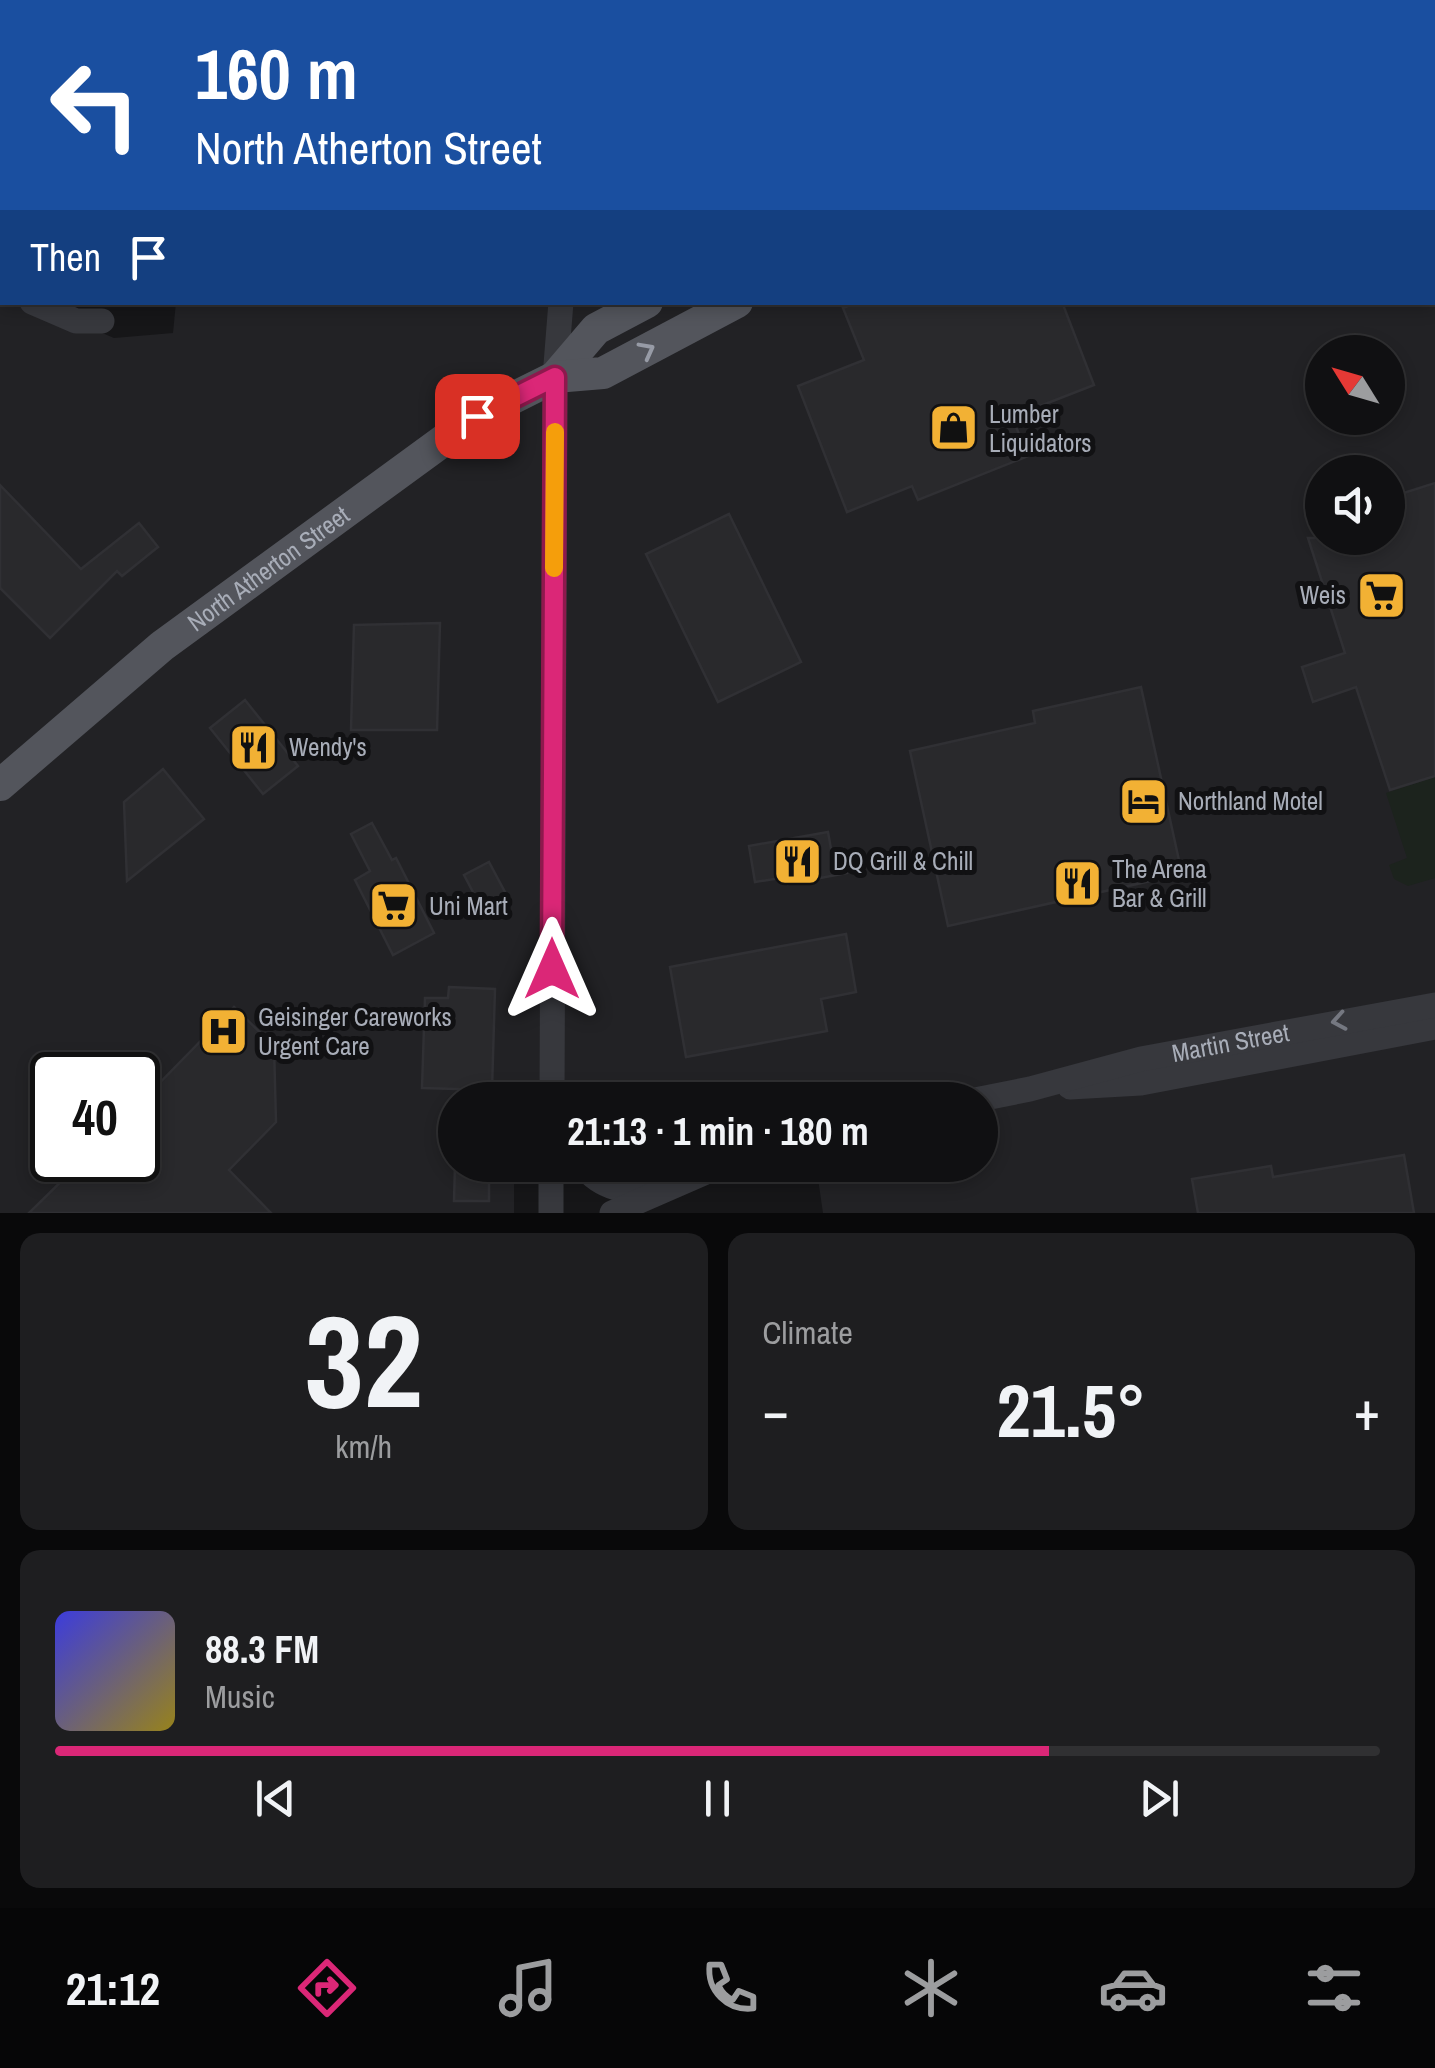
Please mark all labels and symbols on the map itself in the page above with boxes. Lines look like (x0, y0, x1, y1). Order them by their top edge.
north arrow (1305, 335, 1405, 435)
one-way arrow (636, 343, 654, 362)
pin (435, 374, 520, 459)
place label: Lumber Liquidators (989, 397, 1092, 460)
shop icon: Lumber Liquidators (928, 402, 980, 454)
street label: North Atherton Street (180, 498, 356, 639)
supermarket icon: Weis (1355, 569, 1407, 621)
place label: Weis (1300, 578, 1346, 612)
restaurant icon: Wendy's (228, 721, 280, 773)
place label: Wendy's (289, 730, 367, 764)
hotel icon: Northland Motel (1117, 775, 1169, 827)
place label: Northland Motel (1178, 784, 1323, 818)
restaurant icon: DQ Grill & Chill (772, 835, 824, 887)
place label: DQ Grill & Chill (833, 844, 973, 878)
place label: The Arena Bar & Grill (1112, 852, 1207, 915)
restaurant icon: The Arena Bar & Grill (1051, 857, 1103, 909)
supermarket icon: Uni Mart (368, 880, 420, 932)
place label: Uni Mart (429, 889, 508, 923)
position arrow (500, 917, 604, 1021)
place label: Geisinger Careworks Urgent Care (258, 1000, 452, 1063)
hospital icon: Geisinger Careworks Urgent Care (197, 1005, 249, 1057)
one-way arrow (1331, 1010, 1347, 1031)
street label: Martin Street (1169, 1015, 1292, 1070)
speed limit sign: 40 (30, 1052, 160, 1182)

